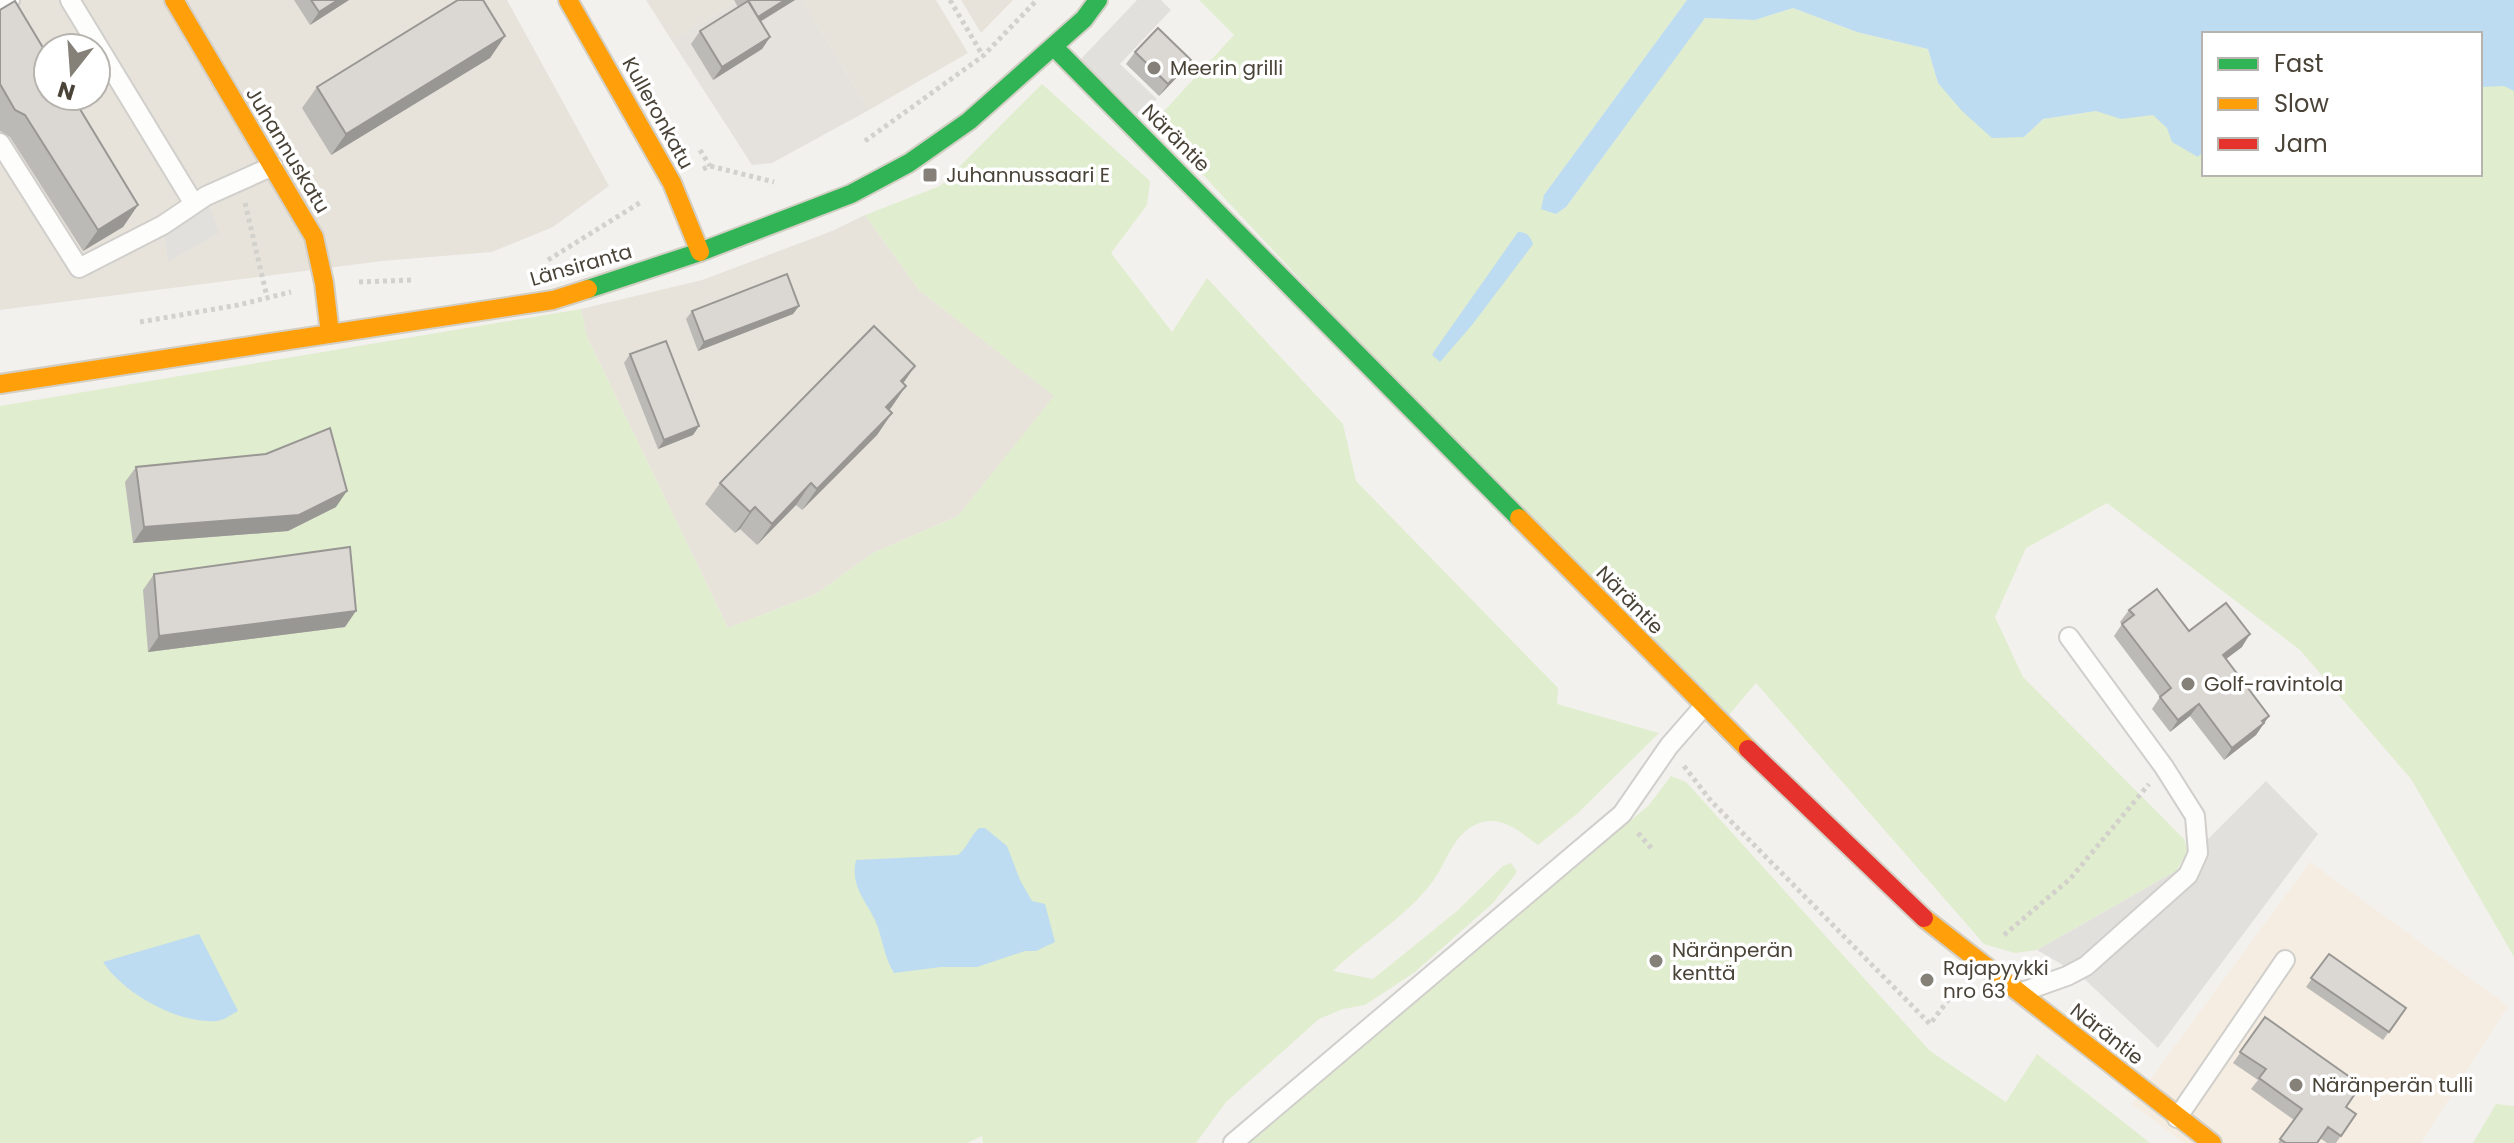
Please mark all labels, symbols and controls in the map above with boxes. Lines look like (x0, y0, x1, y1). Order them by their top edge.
north arrow (32, 32, 112, 112)
legend (2202, 32, 2482, 176)
text: Fast (2274, 47, 2324, 80)
street label: Kulleronkatu (616, 52, 700, 174)
place label: Meerin grilli (1170, 54, 1283, 82)
marker: Meerin grilli (1145, 59, 1163, 77)
text: N (54, 73, 79, 108)
street label: Juhannuskatu (239, 82, 337, 218)
text: Slow (2274, 87, 2329, 120)
street label: Näräntie (1136, 98, 1216, 178)
text: Jam (2274, 127, 2328, 160)
place label: Juhannussaari E (946, 161, 1110, 189)
marker: Juhannussaari E (921, 166, 939, 184)
street label: Länsiranta (527, 237, 635, 293)
street label: Näräntie (1590, 559, 1670, 641)
place label: Golf-ravintola (2204, 670, 2343, 698)
marker: Golf-ravintola (2179, 675, 2197, 693)
place label: Näränperän kenttä (1672, 936, 1793, 987)
marker: Näränperän kenttä (1647, 952, 1665, 970)
place label: Rajapyykki nro 63 (1943, 954, 2049, 1005)
marker: Rajapyykki nro 63 (1918, 971, 1936, 989)
street label: Näräntie (2065, 997, 2149, 1071)
place label: Näränperän tulli (2312, 1071, 2473, 1099)
marker: Näränperän tulli (2287, 1076, 2305, 1094)

